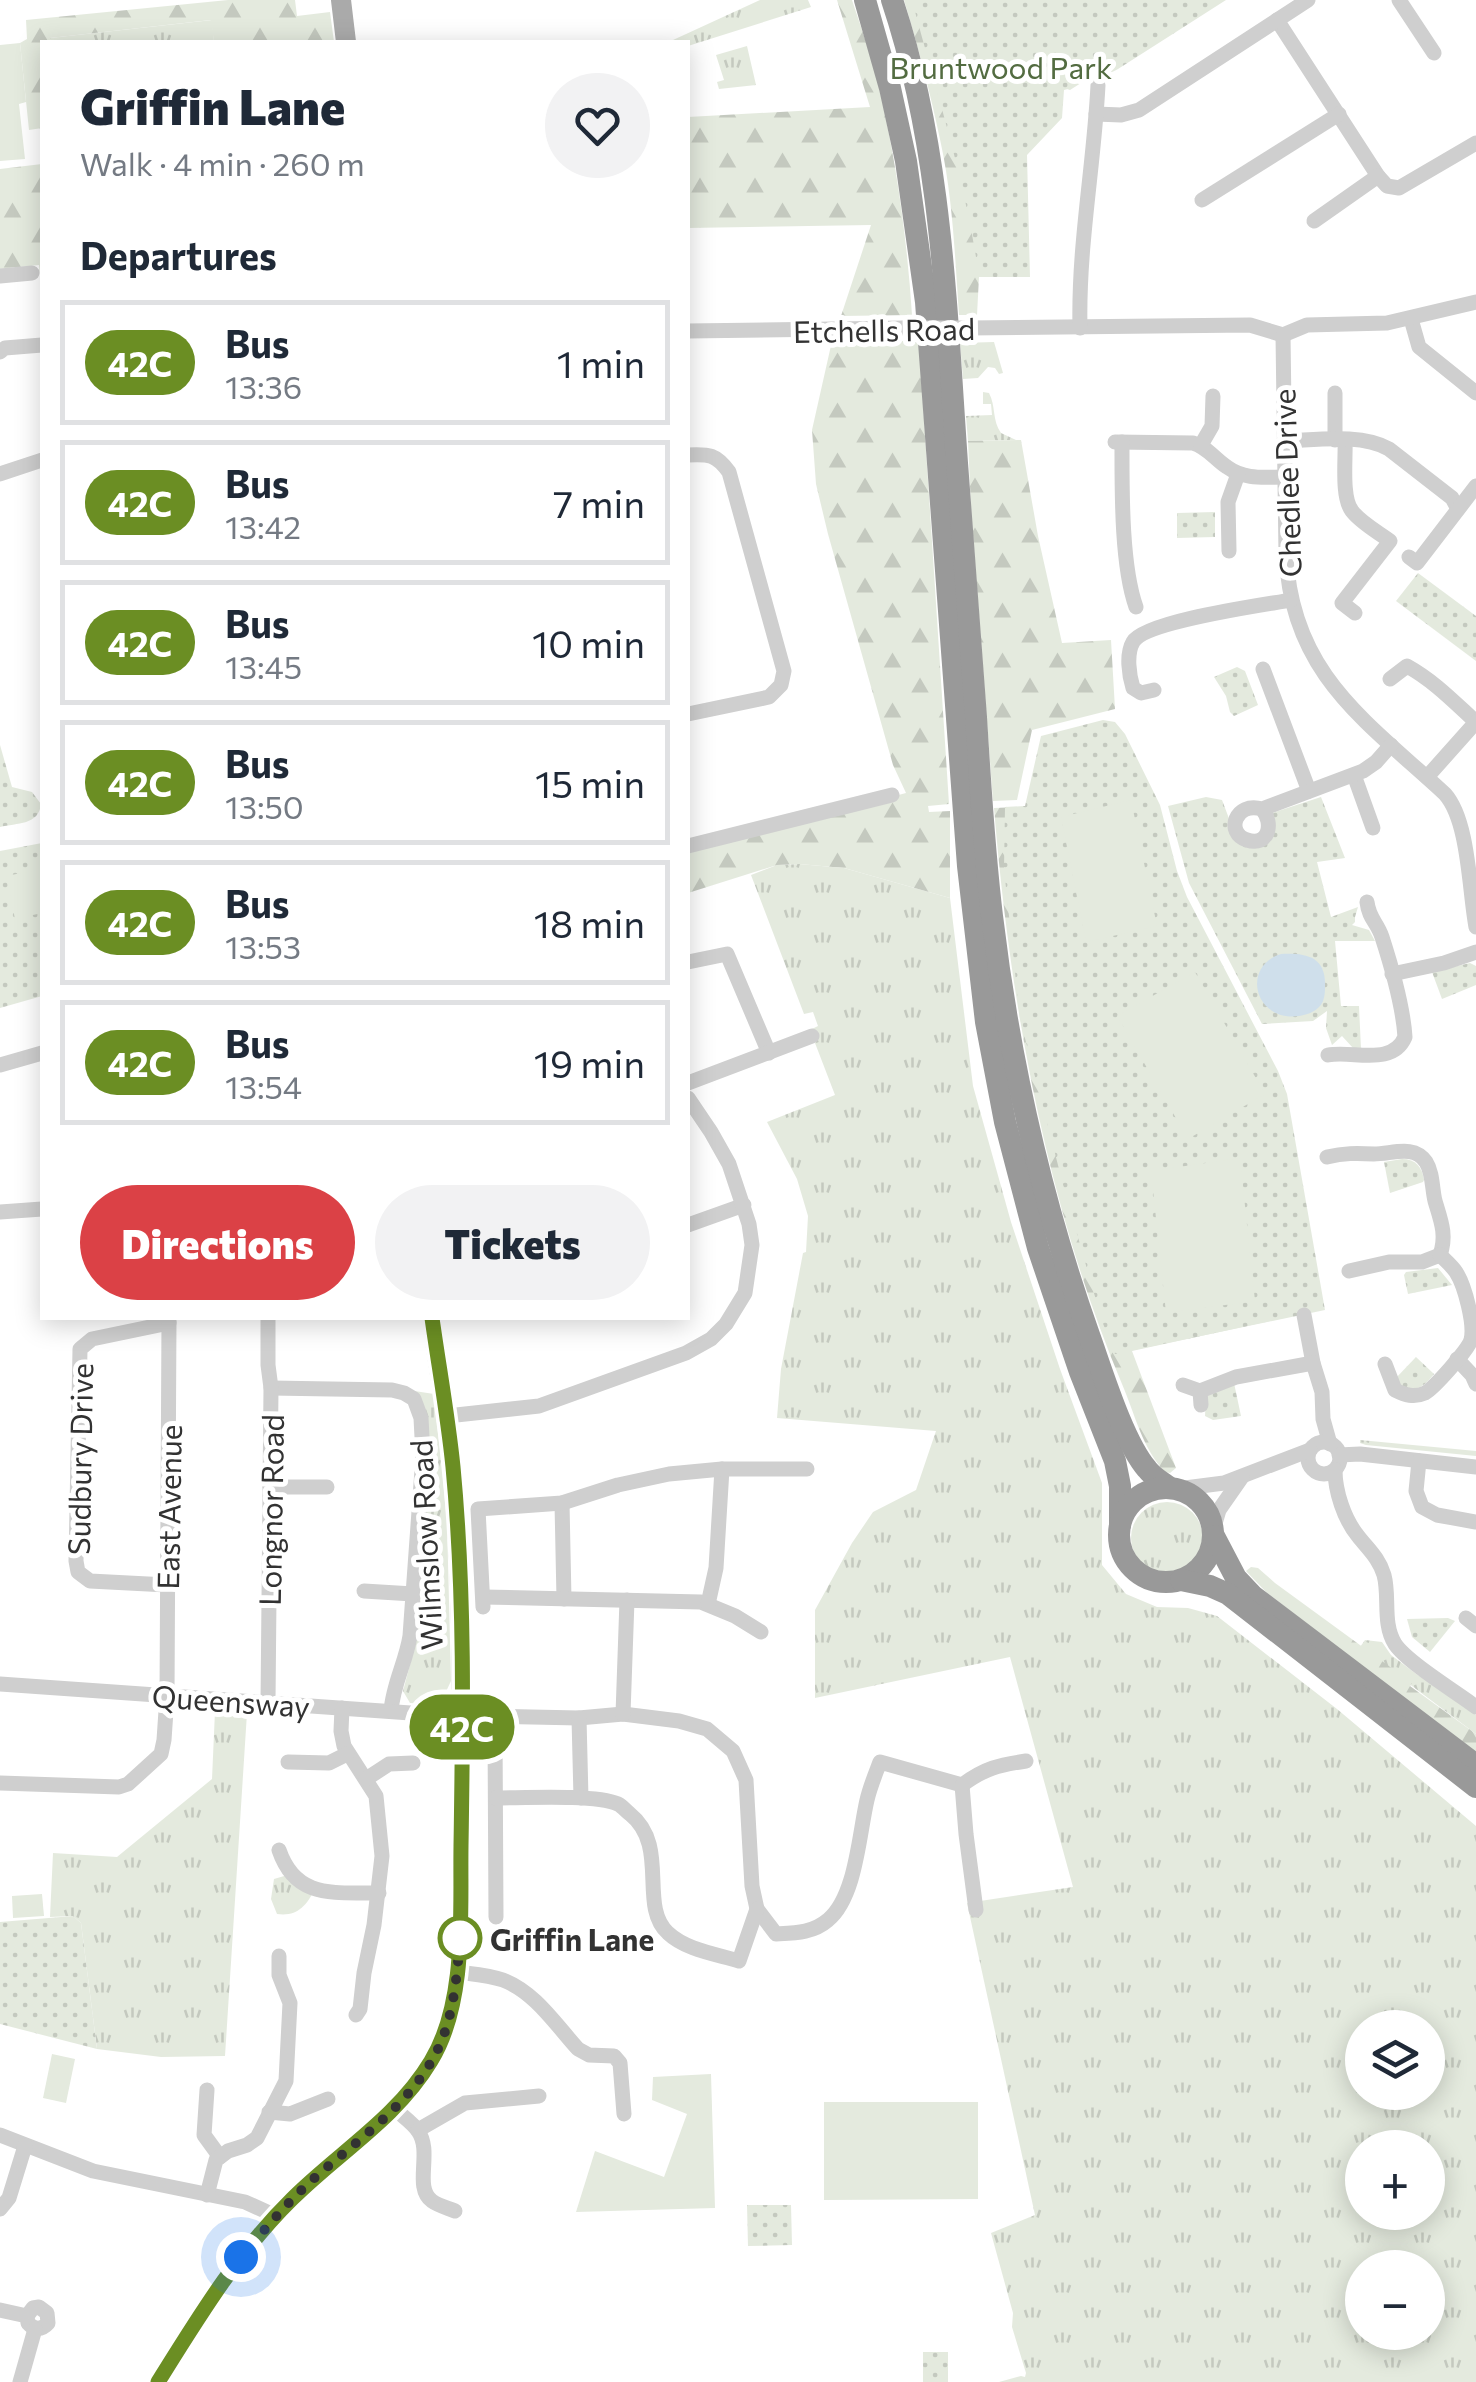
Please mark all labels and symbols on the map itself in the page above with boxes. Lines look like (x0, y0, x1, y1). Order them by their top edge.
park label: Bruntwood Park (890, 48, 1112, 85)
street label: Etchells Road (793, 309, 975, 349)
street label: Chedlee Drive (1264, 388, 1308, 578)
street label: Sudbury Drive (59, 1363, 99, 1555)
street label: Longnor Road (250, 1414, 290, 1606)
street label: East Avenue (148, 1424, 188, 1590)
street label: Wilmslow Road (401, 1439, 449, 1651)
street label: Queensway (151, 1676, 311, 1724)
line badge: 42C (404, 1694, 520, 1760)
marker: Griffin Lane (439, 1917, 481, 1959)
place label: Griffin Lane (490, 1920, 654, 1957)
your location (216, 2232, 266, 2282)

